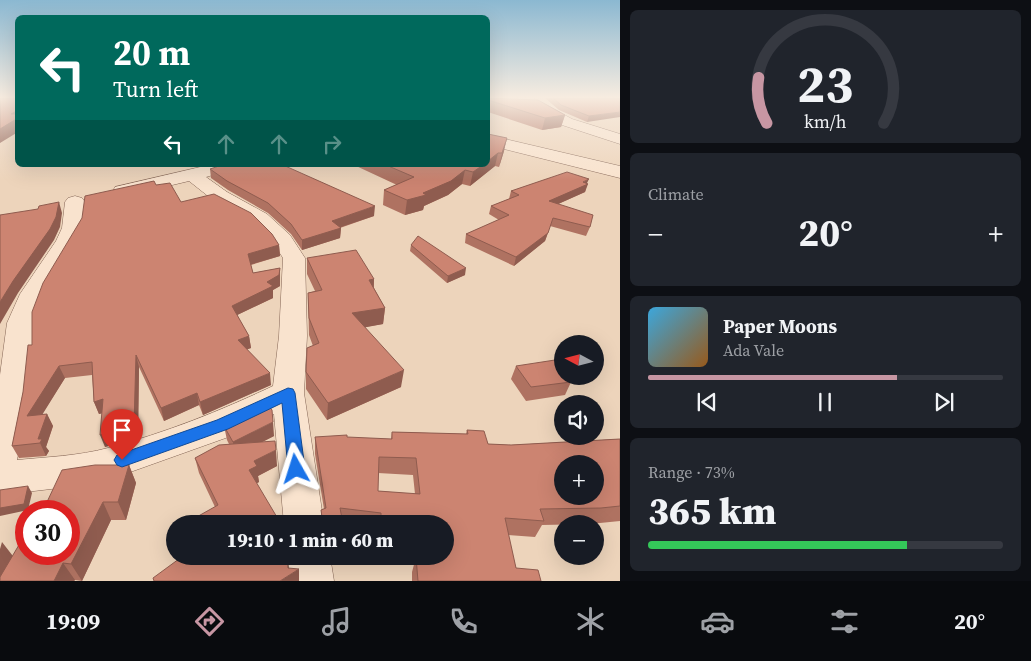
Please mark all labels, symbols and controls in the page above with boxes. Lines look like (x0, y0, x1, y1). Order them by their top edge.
text: 20 m (113, 29, 190, 77)
icon: left (30, 35, 95, 100)
text: 23 (797, 48, 854, 119)
text: Turn left (113, 74, 198, 104)
text: km/h (804, 109, 847, 134)
icon: left (159, 130, 187, 158)
icon: ahead (212, 130, 240, 158)
icon: ahead (265, 130, 293, 158)
icon: right (318, 130, 346, 158)
text: Climate (648, 183, 704, 205)
text: 20° (798, 207, 853, 259)
text: − (648, 215, 663, 253)
text: + (988, 215, 1003, 253)
text: Paper Moons (723, 313, 837, 339)
north arrow (554, 335, 604, 385)
map controls (554, 335, 604, 565)
text: Ada Vale (723, 339, 784, 361)
icon: previous (693, 388, 721, 416)
icon: pause (811, 388, 839, 416)
icon: next (930, 388, 958, 416)
button: sound (554, 395, 604, 445)
pin (101, 409, 143, 460)
icon: arrive (108, 416, 136, 444)
position arrow (269, 442, 321, 494)
button: + (554, 455, 604, 505)
text: Range · 73% (648, 461, 735, 483)
text: 365 km (648, 485, 776, 537)
speed limit sign: 30 (15, 500, 80, 565)
button: − (554, 515, 604, 565)
text: 19:10 · 1 min · 60 m (227, 527, 393, 553)
icon: directions (192, 604, 227, 639)
icon: music (319, 604, 354, 639)
icon: phone (446, 604, 481, 639)
icon: climate (573, 604, 608, 639)
icon: car (700, 604, 735, 639)
icon: filters (827, 604, 862, 639)
text: 19:09 (46, 606, 100, 636)
text: 20° (954, 606, 985, 636)

